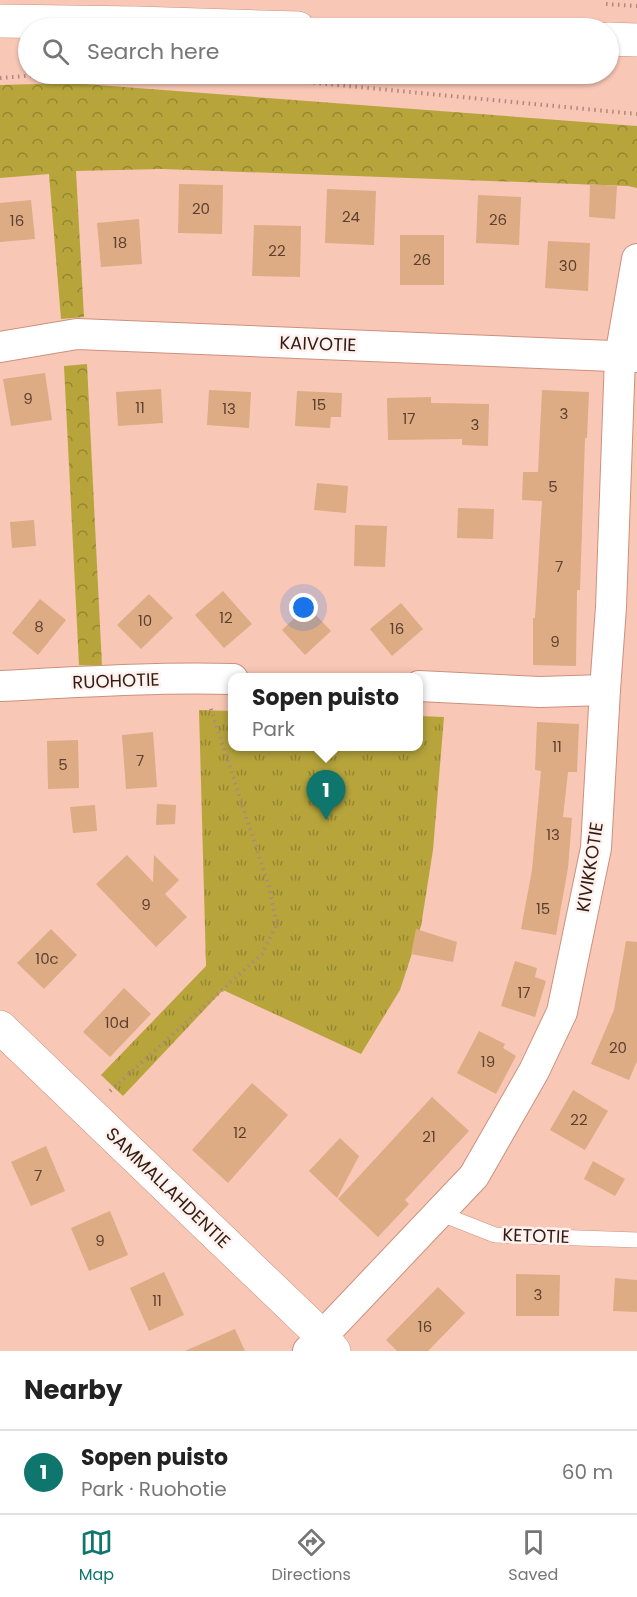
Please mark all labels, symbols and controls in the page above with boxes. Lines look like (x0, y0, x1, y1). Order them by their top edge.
search box (18, 18, 619, 84)
icon: search (39, 35, 72, 68)
text: Search here (87, 36, 220, 67)
house number: 20 (192, 198, 210, 219)
house number: 24 (342, 206, 360, 227)
house number: 26 (489, 209, 507, 230)
house number: 16 (10, 210, 24, 231)
house number: 18 (113, 232, 127, 253)
house number: 22 (268, 240, 286, 261)
house number: 26 (413, 249, 431, 270)
house number: 30 (559, 255, 577, 276)
street label: KAIVOTIE (279, 330, 357, 357)
house number: 9 (23, 388, 33, 409)
house number: 15 (312, 394, 326, 415)
house number: 11 (135, 397, 145, 418)
house number: 13 (222, 398, 236, 419)
house number: 3 (560, 403, 568, 424)
house number: 17 (403, 408, 416, 429)
house number: 3 (471, 414, 479, 435)
house number: 5 (548, 476, 558, 497)
house number: 7 (555, 556, 563, 577)
your location (289, 593, 318, 622)
house number: 12 (219, 607, 233, 628)
house number: 10 (138, 610, 152, 631)
house number: 8 (34, 616, 44, 637)
house number: 16 (390, 618, 404, 639)
house number: 9 (550, 631, 560, 652)
street label: RUOHOTIE (72, 666, 160, 695)
popup (228, 673, 423, 751)
text: Sopen puisto (252, 682, 399, 713)
text: Park (252, 715, 295, 743)
house number: 11 (552, 736, 562, 757)
house number: 7 (136, 750, 144, 771)
house number: 5 (58, 754, 68, 775)
pin: 1 (306, 770, 346, 820)
street label: KIVIKKOTIE (570, 820, 609, 914)
house number: 13 (546, 824, 560, 845)
house number: 9 (141, 894, 151, 915)
house number: 15 (536, 898, 550, 919)
house number: 10c (35, 948, 59, 969)
house number: 17 (518, 982, 531, 1003)
house number: 10d (105, 1012, 129, 1033)
house number: 20 (609, 1037, 627, 1058)
house number: 19 (481, 1051, 495, 1072)
house number: 22 (570, 1109, 588, 1130)
street label: SAMMALLAHDENTIE (101, 1122, 236, 1254)
house number: 12 (233, 1122, 247, 1143)
house number: 21 (422, 1126, 436, 1147)
house number: 7 (34, 1165, 42, 1186)
street label: KETOTIE (502, 1222, 570, 1249)
house number: 9 (95, 1230, 105, 1251)
house number: 3 (534, 1284, 542, 1305)
house number: 11 (152, 1290, 162, 1311)
house number: 16 (418, 1316, 432, 1337)
text: Nearby (24, 1372, 122, 1408)
text: Sopen puisto (81, 1442, 228, 1473)
text: 1 (40, 1458, 47, 1486)
text: 60 m (562, 1458, 613, 1486)
text: Park · Ruohotie (81, 1475, 227, 1503)
tab: Map (79, 1526, 114, 1587)
tab: Directions (272, 1526, 351, 1587)
tab: Saved (508, 1526, 558, 1587)

